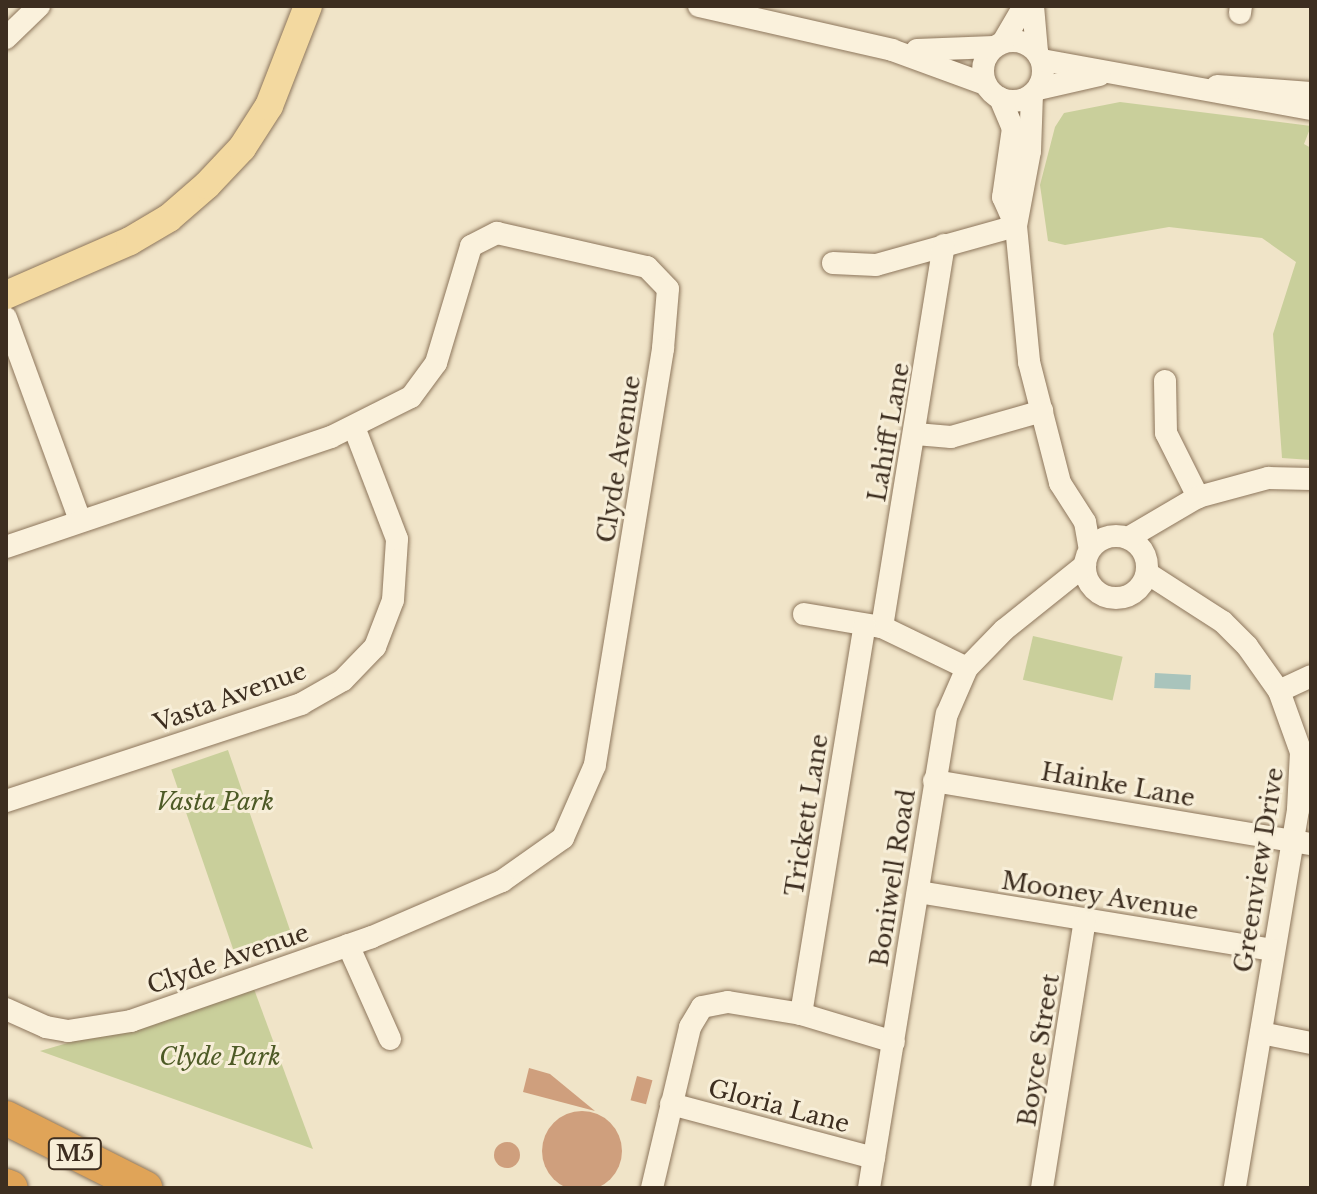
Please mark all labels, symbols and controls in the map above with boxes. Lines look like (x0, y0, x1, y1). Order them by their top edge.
street label: Lahiff Lane (863, 360, 915, 504)
street label: Clyde Avenue (591, 373, 647, 545)
street label: Vasta Avenue (149, 656, 311, 738)
street label: Trickett Lane (780, 732, 834, 898)
street label: Hainke Lane (1039, 757, 1197, 813)
street label: Greenview Drive (1229, 765, 1289, 975)
street label: Boniwell Road (865, 787, 921, 969)
park label: Vasta Park (156, 788, 274, 816)
street label: Mooney Avenue (999, 866, 1201, 926)
street label: Clyde Avenue (143, 918, 313, 1000)
street label: Boyce Street (1013, 972, 1065, 1128)
park label: Clyde Park (159, 1043, 281, 1071)
street label: Gloria Lane (705, 1073, 853, 1139)
road number: M5 (47, 1136, 103, 1172)

